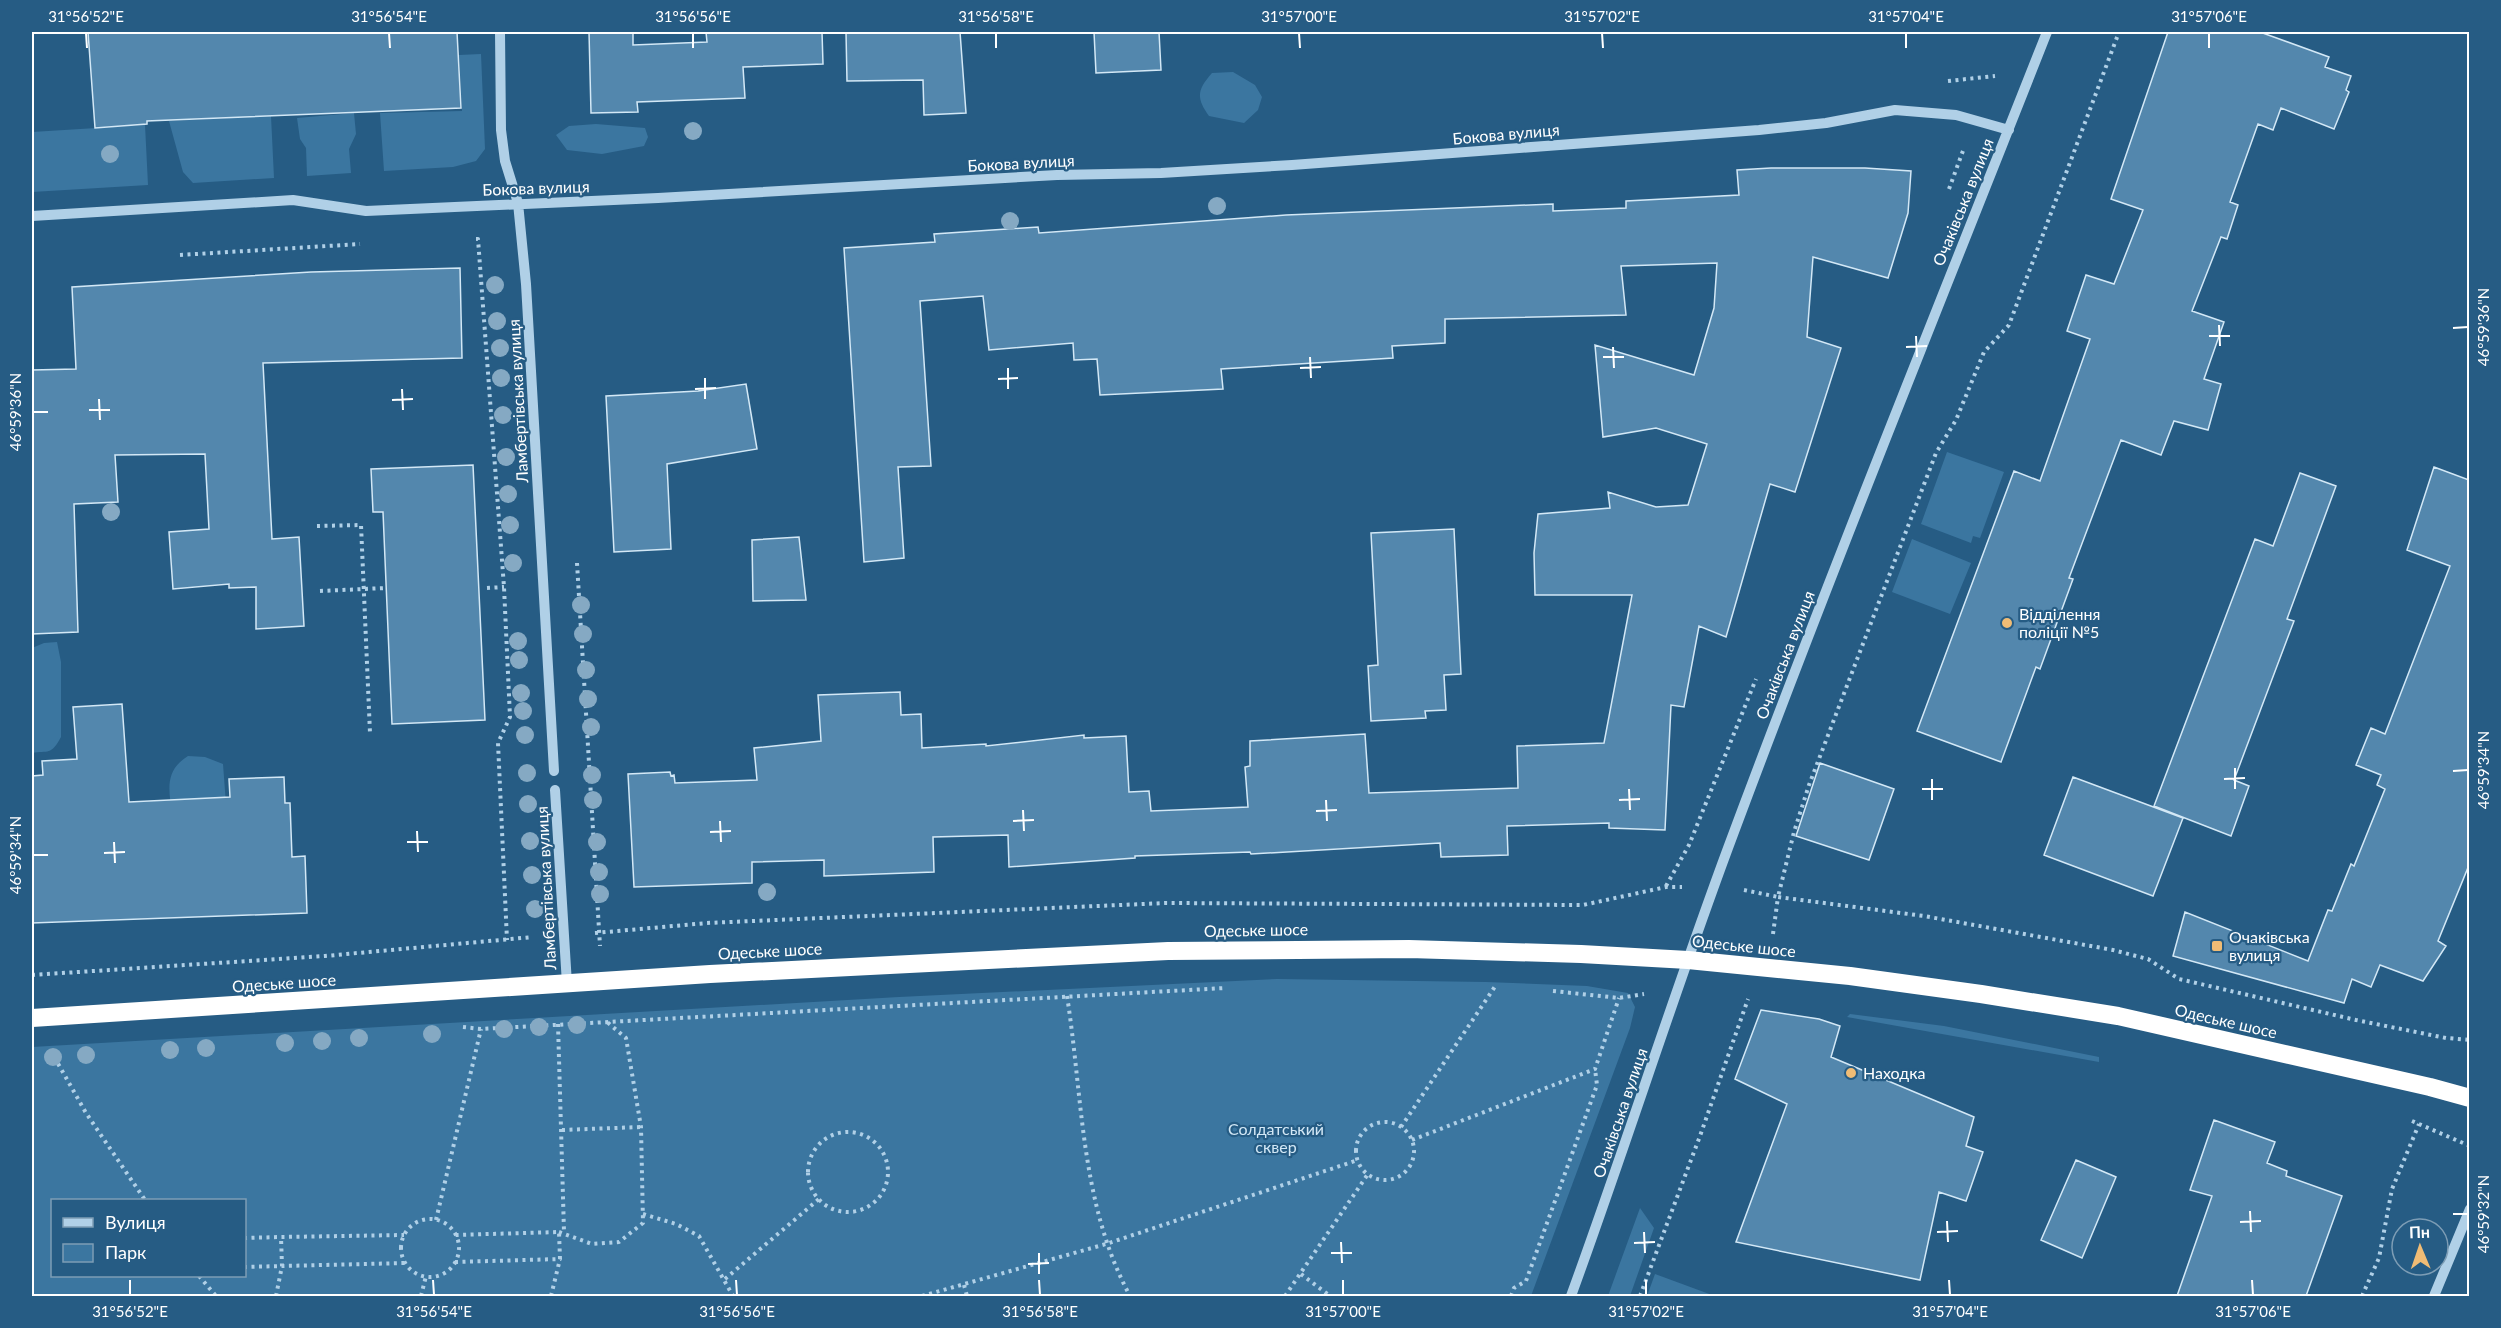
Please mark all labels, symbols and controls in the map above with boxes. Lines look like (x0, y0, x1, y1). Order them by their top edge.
text: 31°56'52"E (48, 7, 124, 25)
text: 31°56'54"E (351, 7, 427, 25)
text: 31°56'56"E (655, 7, 731, 25)
text: 31°56'58"E (958, 7, 1034, 25)
text: 31°57'00"E (1261, 7, 1337, 25)
text: 31°57'02"E (1564, 7, 1640, 25)
text: 31°57'04"E (1868, 7, 1944, 25)
text: 31°57'06"E (2171, 7, 2247, 25)
street label: Бокова вулиця (1452, 119, 1560, 148)
street label: Очаківська вулиця (1928, 135, 1997, 268)
street label: Бокова вулиця (967, 150, 1075, 175)
street label: Бокова вулиця (482, 176, 590, 199)
text: 46°59'36"N (2474, 288, 2492, 366)
street label: Ламбертівська вулиця (504, 319, 531, 484)
text: 46°59'36"N (6, 373, 24, 451)
street label: Очаківська вулиця (1751, 588, 1818, 722)
place label: Відділення поліції №5 (2019, 604, 2100, 641)
marker: Відділення поліції №5 (2000, 616, 2014, 630)
text: 46°59'34"N (2474, 731, 2492, 809)
street label: Ламбертівська вулиця (532, 806, 559, 971)
text: 46°59'34"N (6, 816, 24, 894)
street label: Одеське шосе (1204, 919, 1308, 940)
place label: Очаківська вулиця (2229, 927, 2310, 964)
street label: Одеське шосе (1691, 931, 1797, 960)
street label: Одеське шосе (717, 938, 823, 963)
marker: Очаківська вулиця (2210, 939, 2224, 953)
street label: Одеське шосе (231, 969, 337, 996)
street label: Одеське шосе (2173, 1000, 2279, 1041)
street label: Очаківська вулиця (1588, 1045, 1651, 1180)
place label: Находка (1863, 1063, 1925, 1082)
marker: Находка (1844, 1066, 1858, 1080)
park label: Солдатський сквер (1228, 1119, 1324, 1156)
text: 46°59'32"N (2474, 1175, 2492, 1253)
legend (51, 1199, 246, 1277)
text: Вулиця (105, 1211, 166, 1233)
north arrow (2390, 1217, 2450, 1277)
text: Пн (2409, 1222, 2430, 1241)
text: Парк (105, 1241, 147, 1263)
text: 31°56'52"E (92, 1302, 168, 1320)
text: 31°56'54"E (396, 1302, 472, 1320)
text: 31°56'56"E (699, 1302, 775, 1320)
text: 31°56'58"E (1002, 1302, 1078, 1320)
text: 31°57'00"E (1305, 1302, 1381, 1320)
text: 31°57'02"E (1608, 1302, 1684, 1320)
text: 31°57'04"E (1912, 1302, 1988, 1320)
text: 31°57'06"E (2215, 1302, 2291, 1320)

